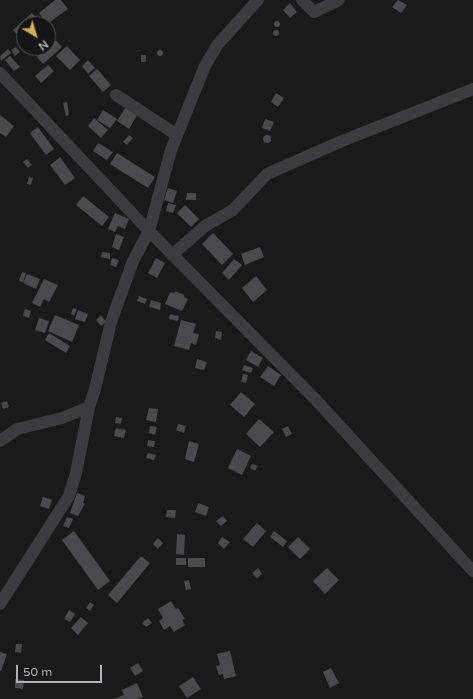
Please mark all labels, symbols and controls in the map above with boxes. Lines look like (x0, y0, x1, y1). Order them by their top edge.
north arrow (16, 16, 56, 56)
text: N (36, 37, 51, 53)
scale bar (18, 657, 104, 683)
text: 50 m (23, 665, 52, 679)

